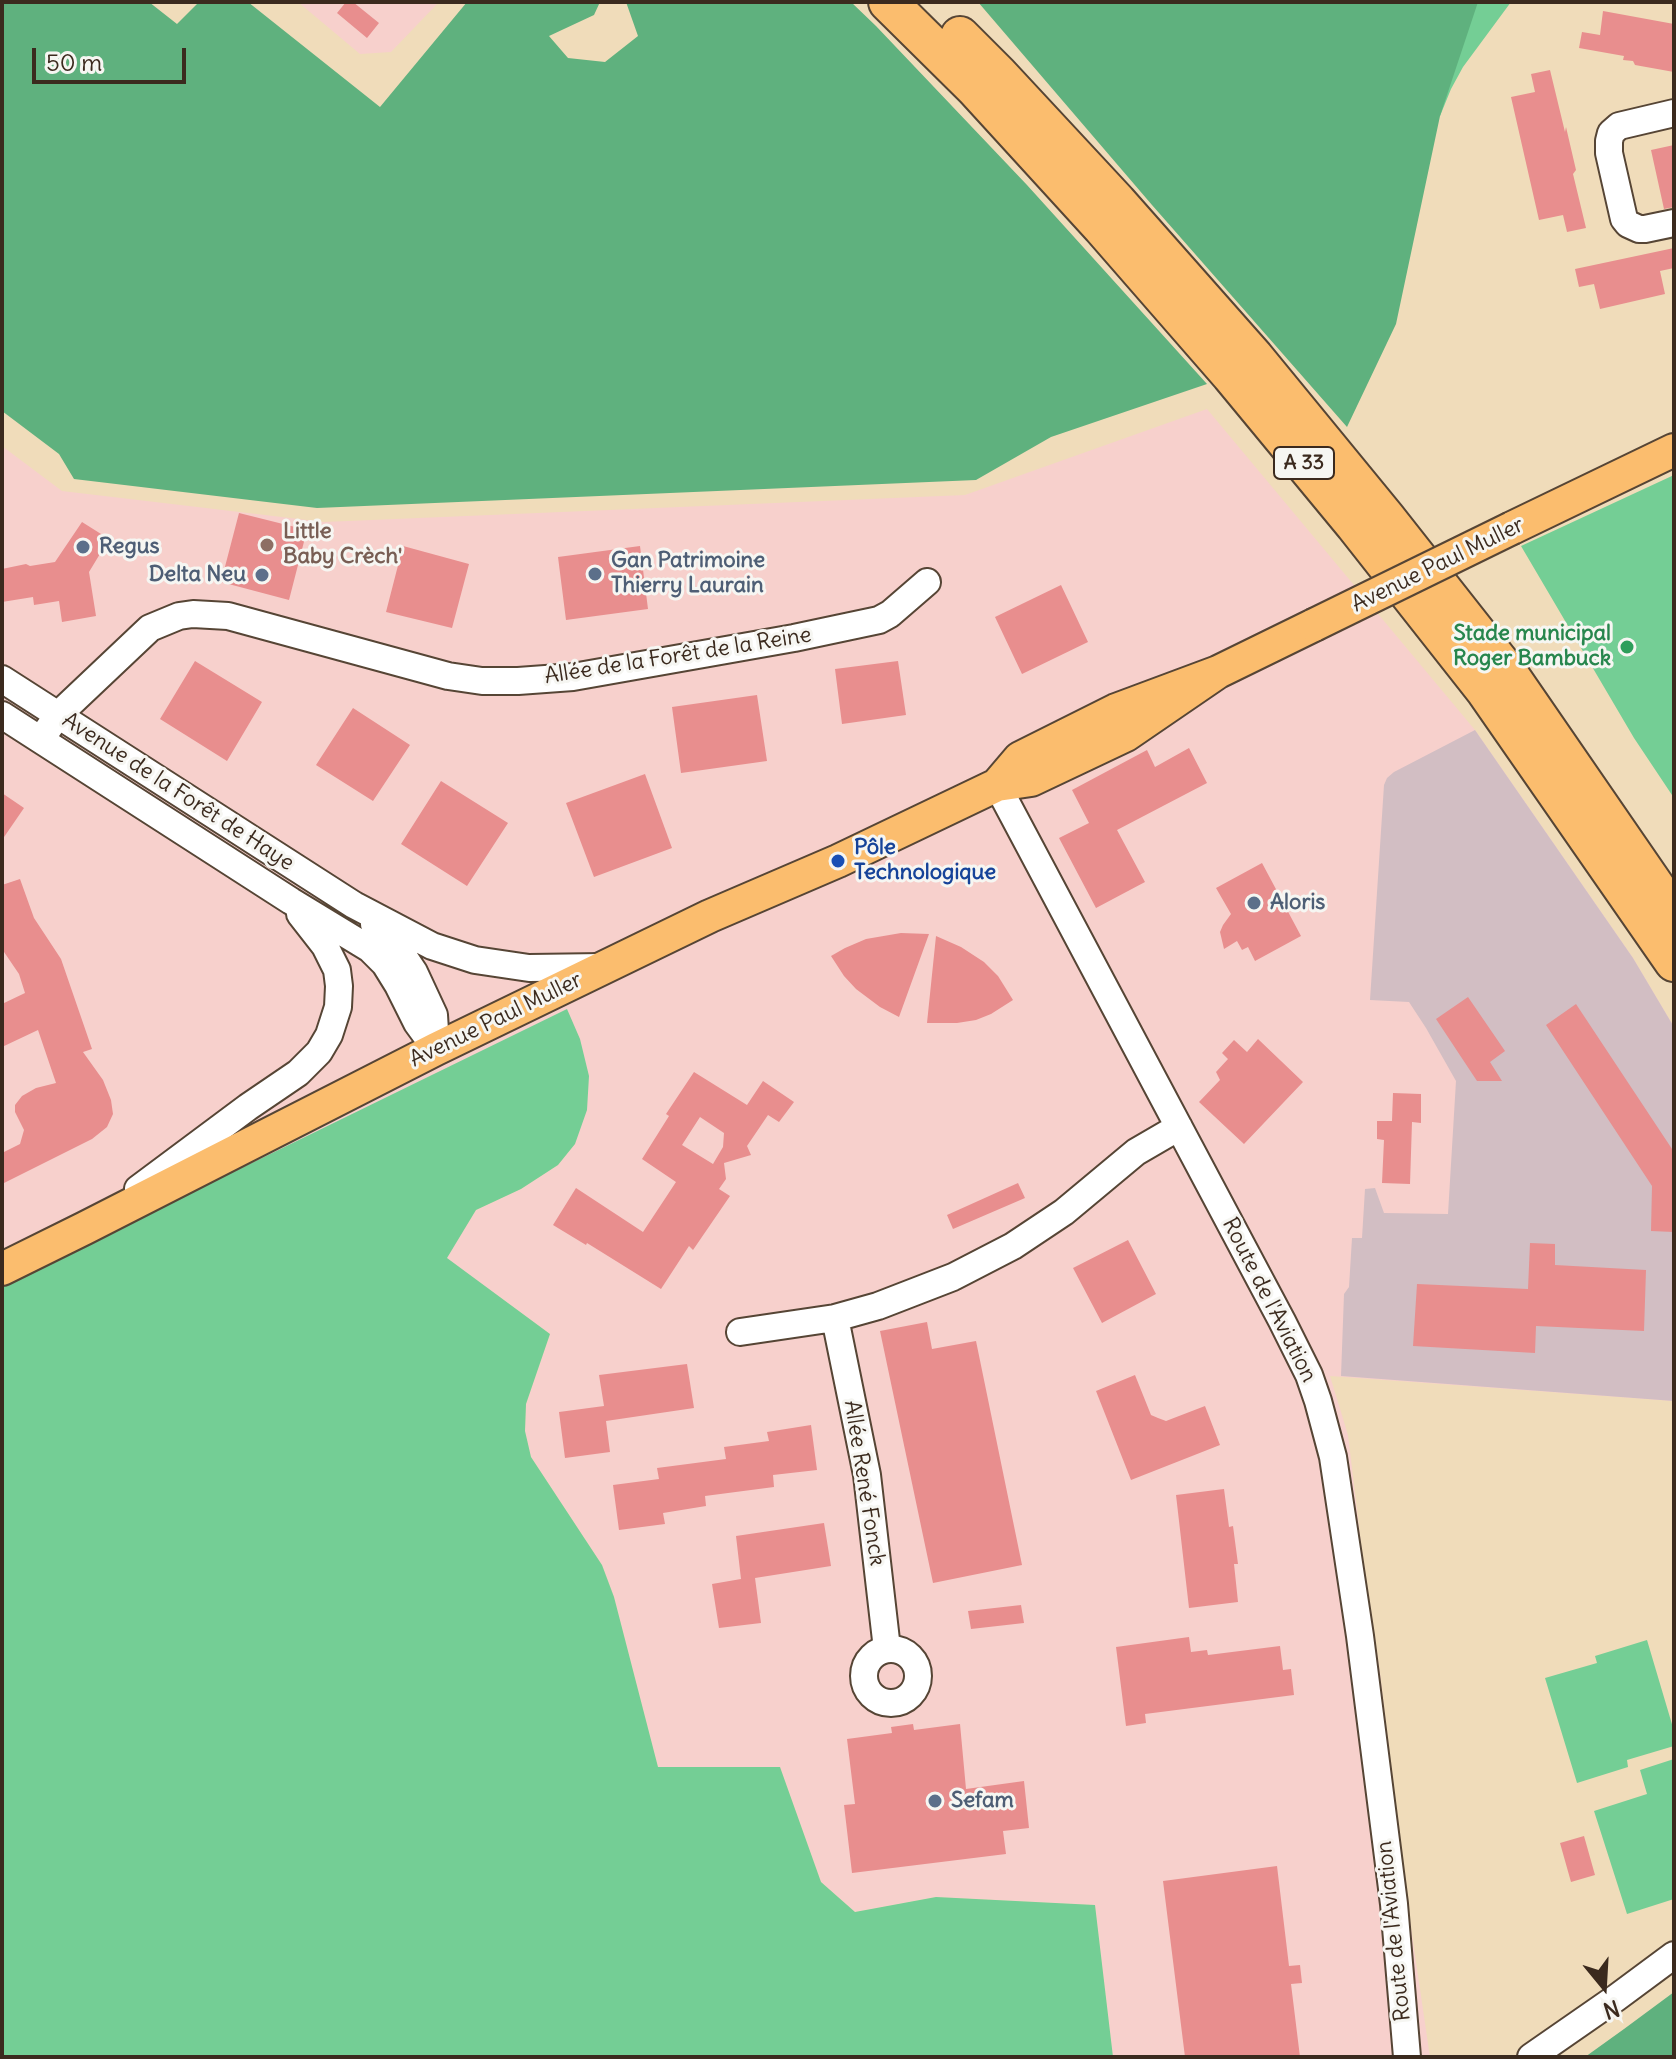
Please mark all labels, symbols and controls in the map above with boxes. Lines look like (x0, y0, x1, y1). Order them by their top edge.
scale bar (36, 32, 190, 82)
text: 50 m (46, 47, 102, 77)
road number: A 33 (1274, 447, 1334, 479)
street label: Avenue Paul Muller (1348, 512, 1528, 618)
place label: Little Baby Crèch' (283, 519, 402, 570)
place label: Regus (99, 534, 160, 560)
marker: Little Baby Crèch' (258, 536, 276, 554)
marker: Regus (74, 538, 92, 556)
place label: Gan Patrimoine Thierry Laurain (611, 548, 765, 600)
place label: Delta Neu (149, 562, 246, 588)
marker: Gan Patrimoine Thierry Laurain (586, 565, 604, 583)
marker: Delta Neu (253, 566, 271, 584)
place label: Stade municipal Roger Bambuck (1453, 621, 1611, 672)
street label: Allée de la Forêt de la Reine (543, 622, 813, 690)
marker: Stade municipal Roger Bambuck (1618, 638, 1636, 656)
street label: Avenue de la Forêt de Haye (57, 707, 299, 877)
place label: Pôle Technologique (854, 835, 996, 886)
marker: Pôle Technologique (829, 852, 847, 870)
place label: Aloris (1270, 890, 1325, 916)
marker: Aloris (1245, 894, 1263, 912)
street label: Avenue Paul Muller (406, 967, 586, 1073)
street label: Route de l'Aviation (1216, 1213, 1322, 1387)
street label: Allée René Fonck (838, 1398, 890, 1568)
place label: Sefam (951, 1788, 1014, 1814)
marker: Sefam (926, 1792, 944, 1810)
street label: Route de l'Aviation (1371, 1840, 1417, 2022)
north arrow (1564, 1947, 1644, 2027)
text: N (1600, 1994, 1623, 2025)

